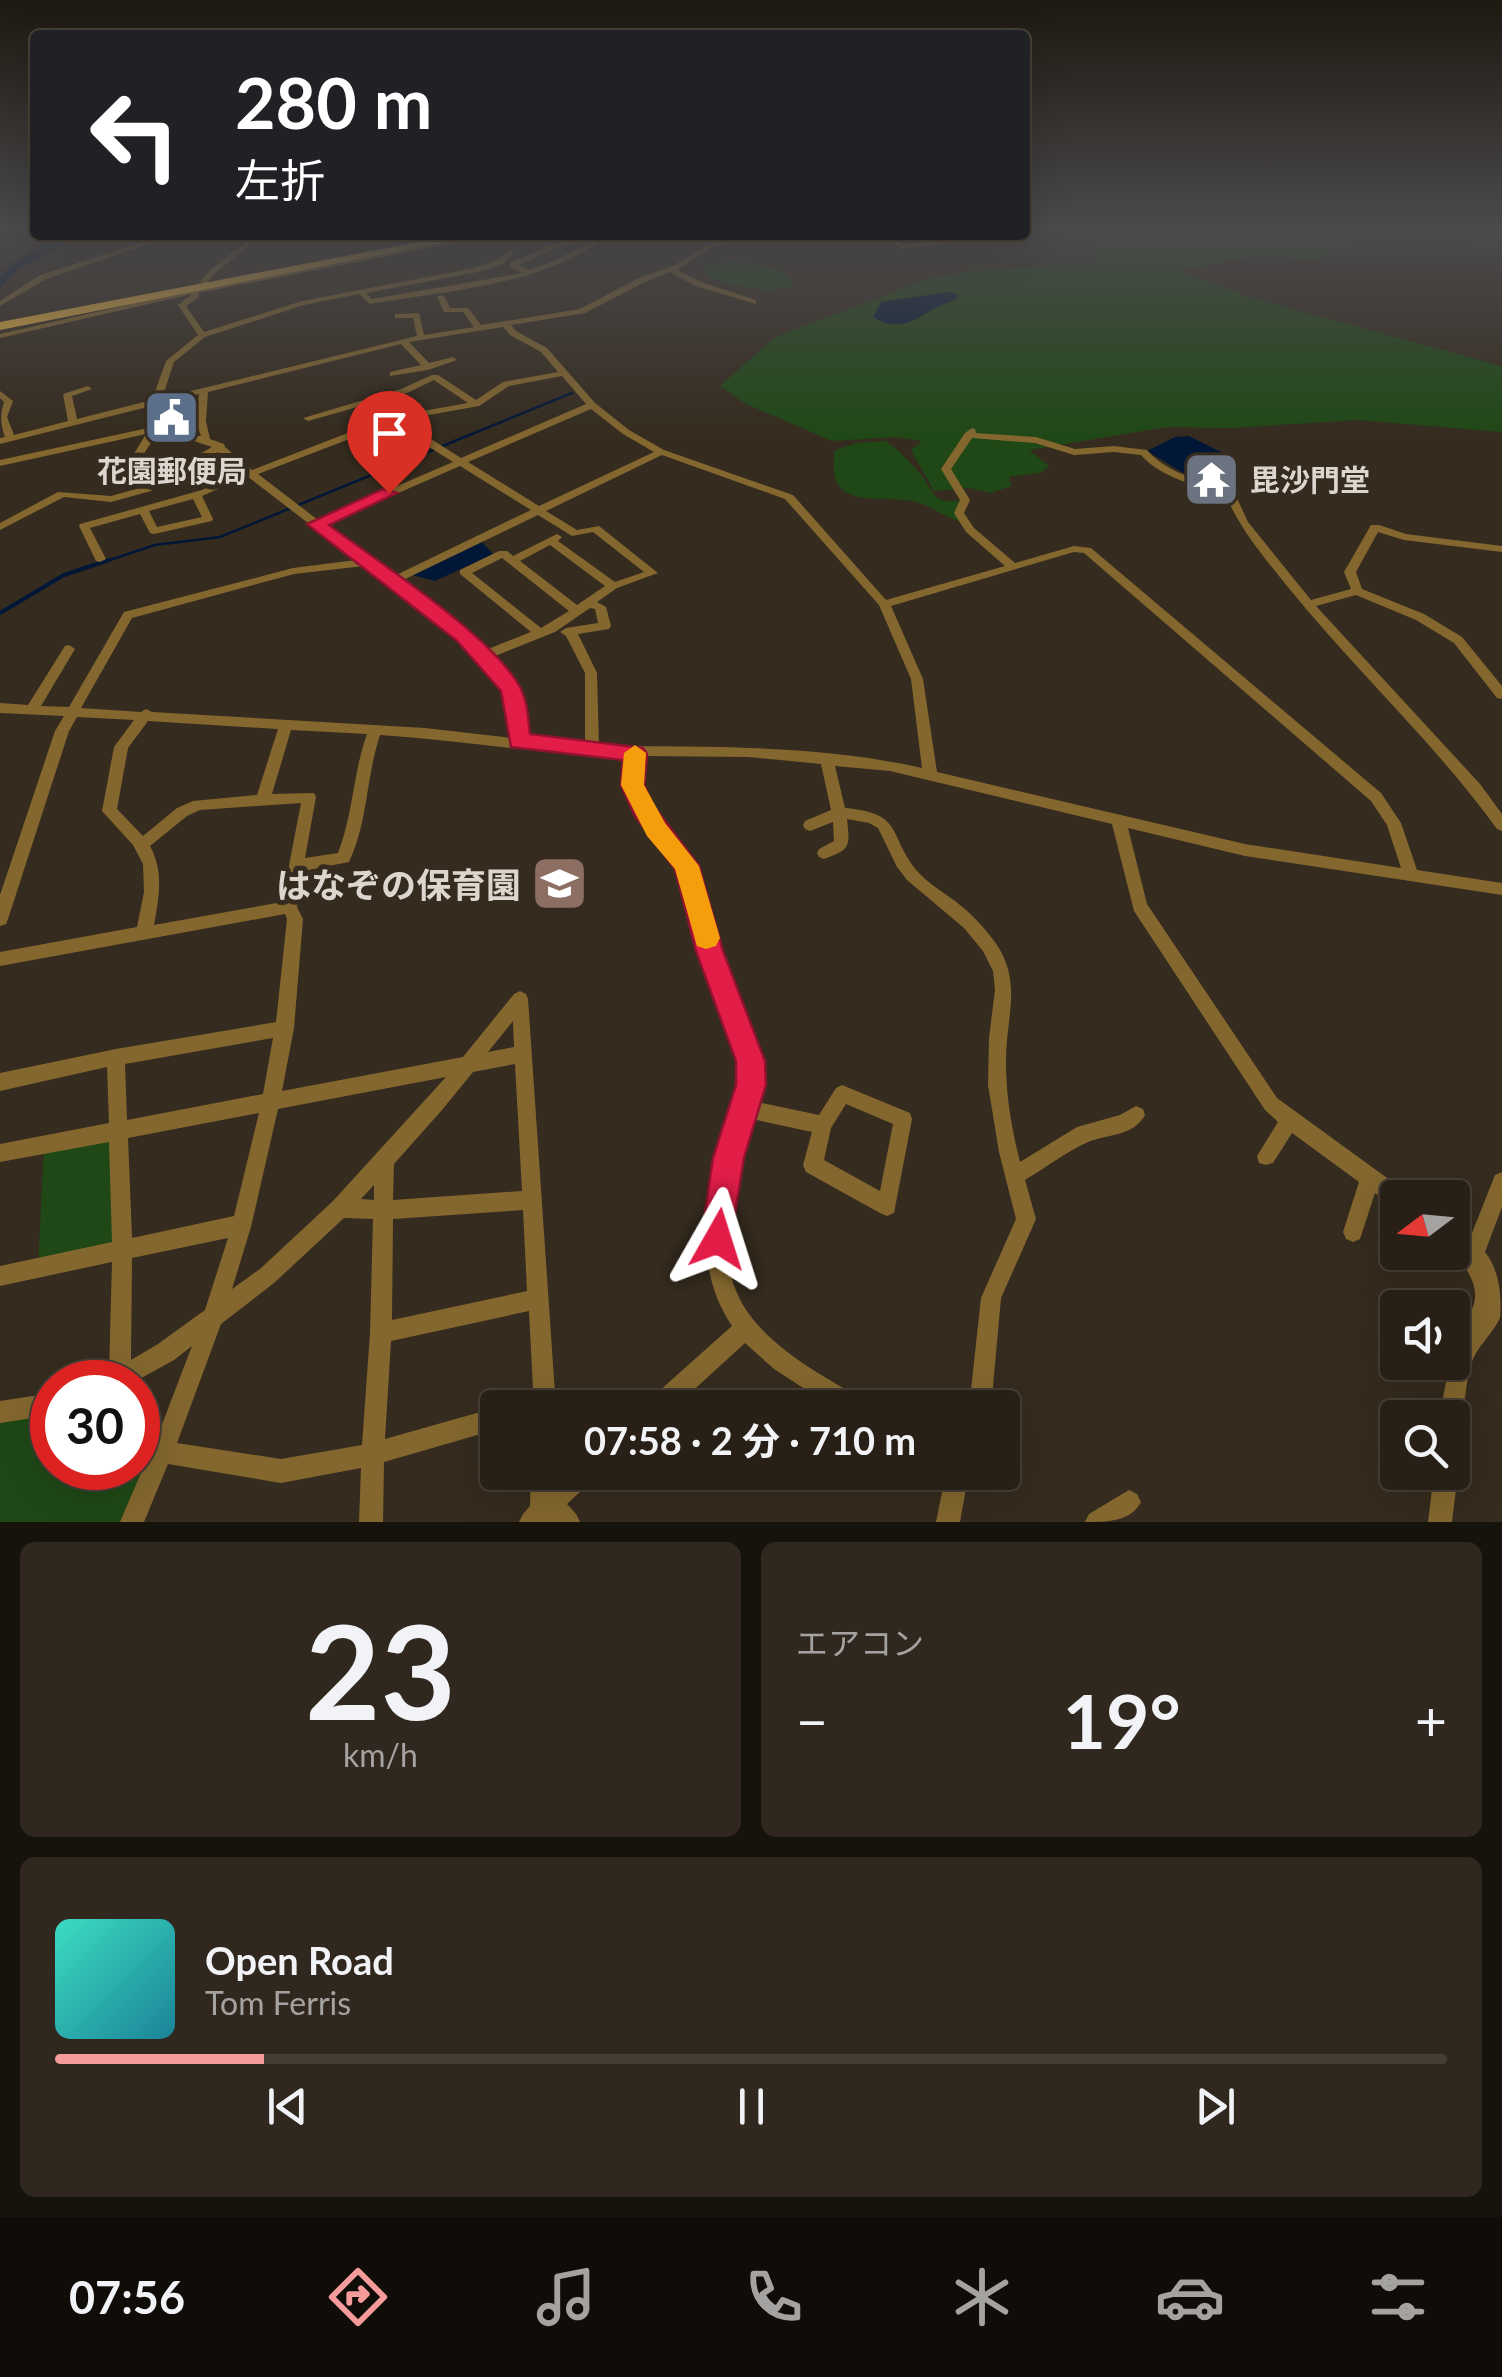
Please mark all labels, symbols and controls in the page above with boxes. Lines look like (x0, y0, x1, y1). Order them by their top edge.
text: 280 m (235, 60, 432, 144)
icon: left (70, 70, 200, 200)
text: 左折 (235, 153, 325, 207)
public building icon: 花園郵便局 (142, 388, 202, 448)
pin (347, 391, 432, 494)
icon: arrive (362, 406, 417, 461)
temple icon: 毘沙門堂 (1181, 449, 1241, 509)
place label: 花園郵便局 (97, 452, 247, 488)
place label: 毘沙門堂 (1250, 461, 1370, 497)
school or university icon: はなぞの保育園 (530, 854, 590, 914)
place label: はなぞの保育園 (276, 863, 521, 905)
north arrow (1380, 1180, 1470, 1270)
map controls (1380, 1180, 1470, 1490)
position arrow (666, 1187, 770, 1291)
button: sound (1380, 1290, 1470, 1380)
speed limit sign: 30 (30, 1360, 160, 1490)
button: search (1380, 1400, 1470, 1490)
text: 07:58 · 2 分 · 710 m (584, 1417, 916, 1463)
text: 23 (305, 1592, 456, 1748)
text: エアコン (796, 1623, 924, 1662)
text: 19° (1062, 1675, 1181, 1765)
text: − (796, 1687, 828, 1753)
text: + (1415, 1687, 1447, 1753)
text: km/h (343, 1735, 418, 1774)
text: Open Road (205, 1937, 394, 1983)
text: Tom Ferris (205, 1983, 351, 2022)
icon: previous (260, 2079, 315, 2134)
icon: pause (724, 2079, 779, 2134)
icon: next (1188, 2079, 1243, 2134)
icon: directions (323, 2262, 393, 2332)
icon: music (531, 2262, 601, 2332)
icon: phone (739, 2262, 809, 2332)
icon: climate (947, 2262, 1017, 2332)
icon: car (1155, 2262, 1225, 2332)
icon: filters (1363, 2262, 1433, 2332)
text: 07:56 (69, 2270, 185, 2324)

